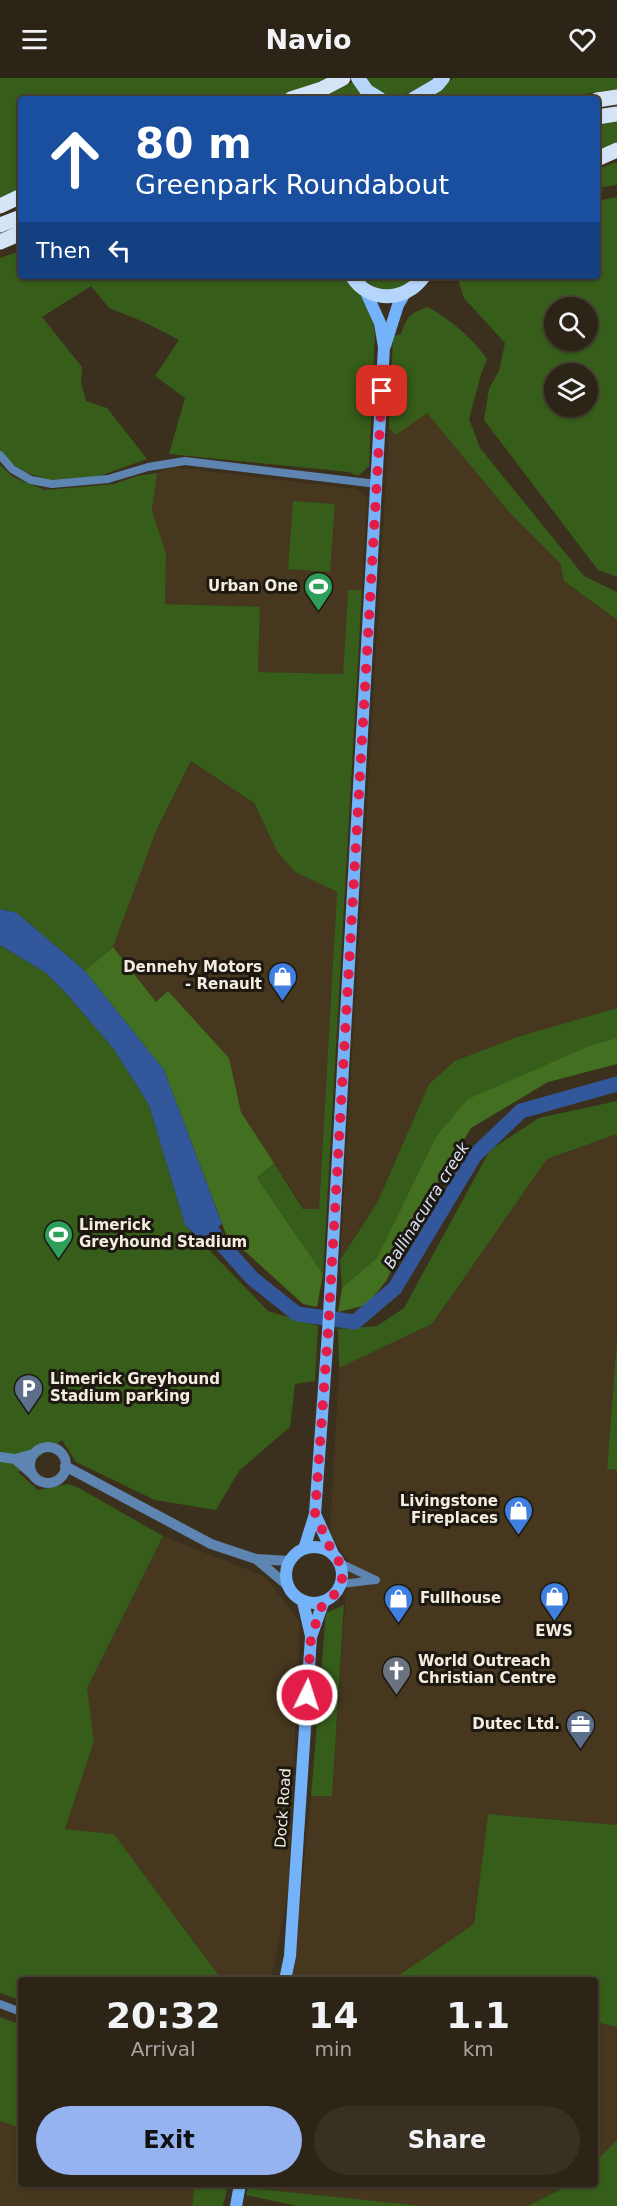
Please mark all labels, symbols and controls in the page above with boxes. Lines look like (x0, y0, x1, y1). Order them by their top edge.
icon: menu (18, 23, 51, 56)
icon: heart (566, 23, 599, 56)
text: Navio (265, 24, 352, 55)
text: 80 m (135, 119, 252, 168)
icon: ahead (36, 120, 114, 198)
text: Greenpark Roundabout (135, 169, 449, 200)
icon: left (103, 234, 136, 267)
text: Then (36, 238, 91, 263)
map controls (544, 297, 598, 417)
button: search (544, 297, 598, 351)
button: layers (544, 363, 598, 417)
pin (356, 365, 407, 416)
icon: arrive (365, 374, 398, 407)
sports icon: Urban One (303, 570, 335, 612)
place label: Urban One (208, 577, 298, 595)
place label: Dennehy Motors - Renault (123, 958, 262, 993)
shop icon: Dennehy Motors - Renault (267, 960, 299, 1002)
water label: Ballinacurra creek (380, 1138, 473, 1272)
place label: Limerick Greyhound Stadium (79, 1216, 247, 1251)
sports icon: Limerick Greyhound Stadium (42, 1218, 74, 1260)
place label: Limerick Greyhound Stadium parking (50, 1370, 220, 1405)
parking icon: Limerick Greyhound Stadium parking (13, 1372, 45, 1414)
place label: Livingstone Fireplaces (400, 1492, 498, 1527)
shop icon: Livingstone Fireplaces (503, 1494, 535, 1536)
shop icon: EWS (538, 1580, 570, 1622)
shop icon: Fullhouse (383, 1582, 415, 1624)
place label: Fullhouse (420, 1589, 501, 1607)
place label: EWS (535, 1622, 573, 1640)
place label: World Outreach Christian Centre (418, 1652, 556, 1687)
church icon: World Outreach Christian Centre (381, 1654, 413, 1696)
position arrow (275, 1663, 339, 1727)
office icon: Dutec Ltd. (565, 1708, 597, 1750)
place label: Dutec Ltd. (472, 1715, 560, 1733)
street label: Dock Road (271, 1767, 295, 1849)
text: 20:32 (106, 1995, 220, 2036)
text: 14 (308, 1995, 358, 2036)
text: 1.1 (446, 1995, 510, 2036)
text: Arrival (131, 2037, 196, 2061)
text: min (315, 2037, 352, 2061)
text: km (463, 2037, 494, 2061)
button: Exit (36, 2106, 302, 2175)
button: Share (314, 2106, 580, 2175)

